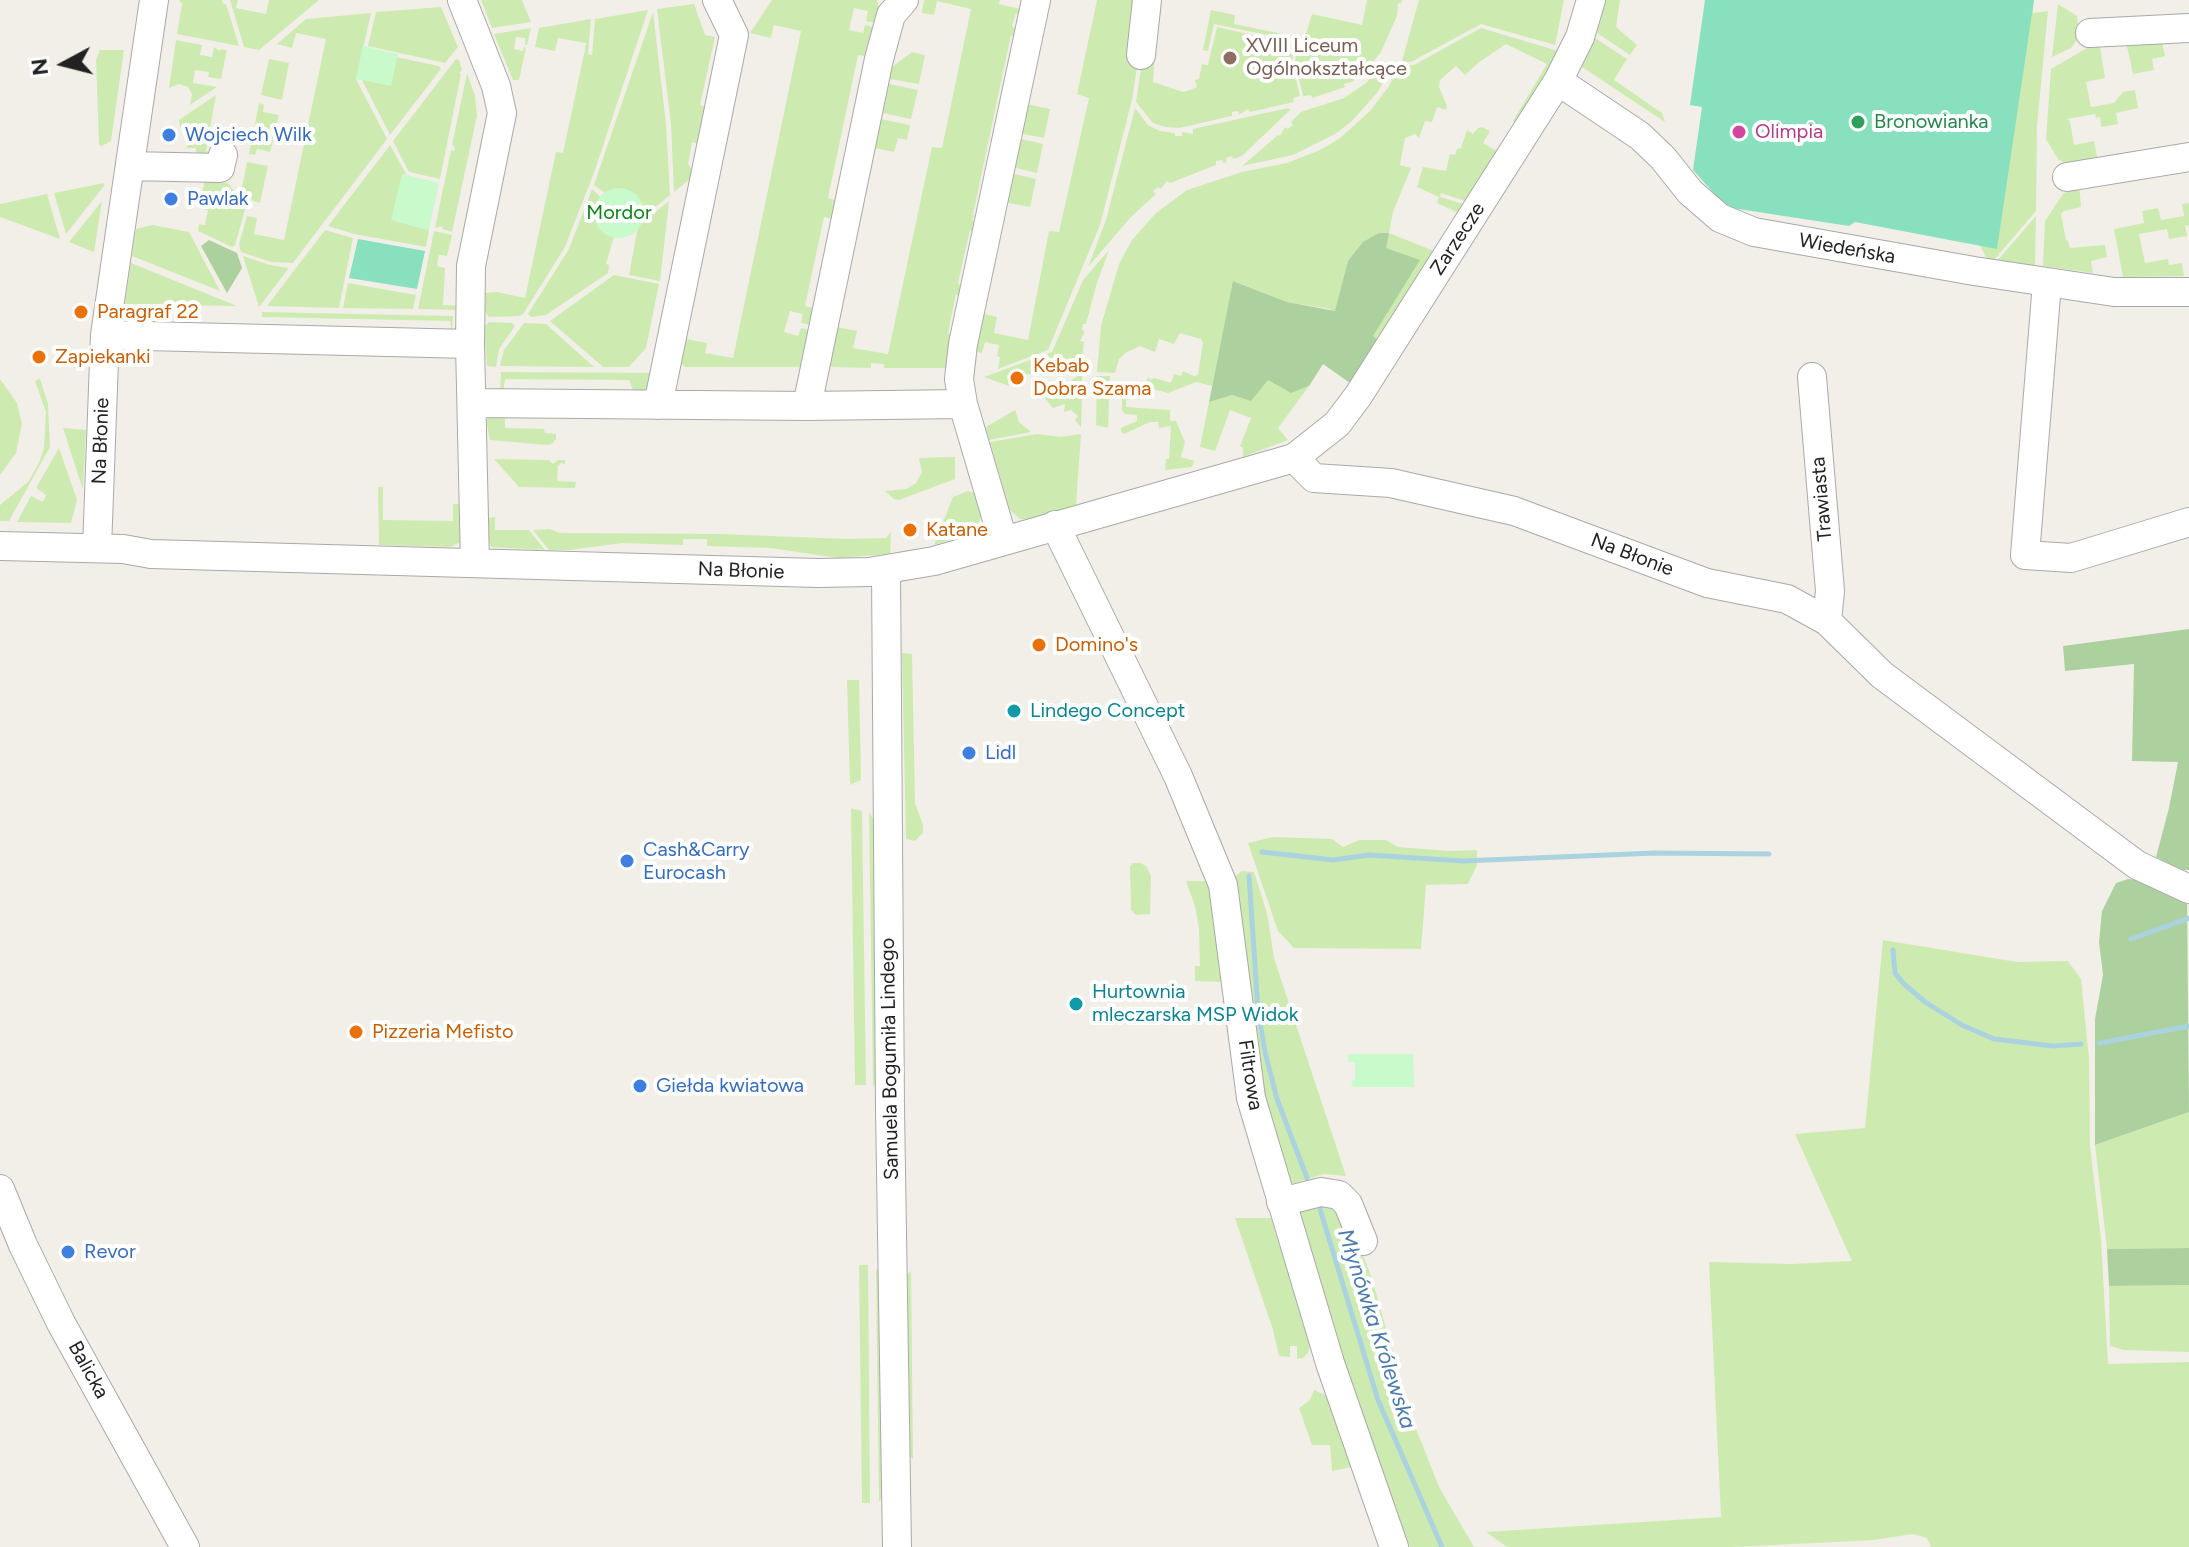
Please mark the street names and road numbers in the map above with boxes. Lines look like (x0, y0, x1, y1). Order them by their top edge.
street label: Zarzecze (1426, 198, 1490, 280)
street label: Wiedeńska (1797, 229, 1897, 269)
street label: Na Błonie (87, 397, 115, 485)
street label: Trawiasta (1806, 456, 1838, 542)
street label: Na Błonie (1587, 528, 1677, 582)
street label: Na Błonie (697, 557, 785, 585)
street label: Samuela Bogumiła Lindego (876, 938, 904, 1180)
street label: Filtrowa (1233, 1038, 1267, 1112)
street label: Balicka (62, 1337, 114, 1403)

